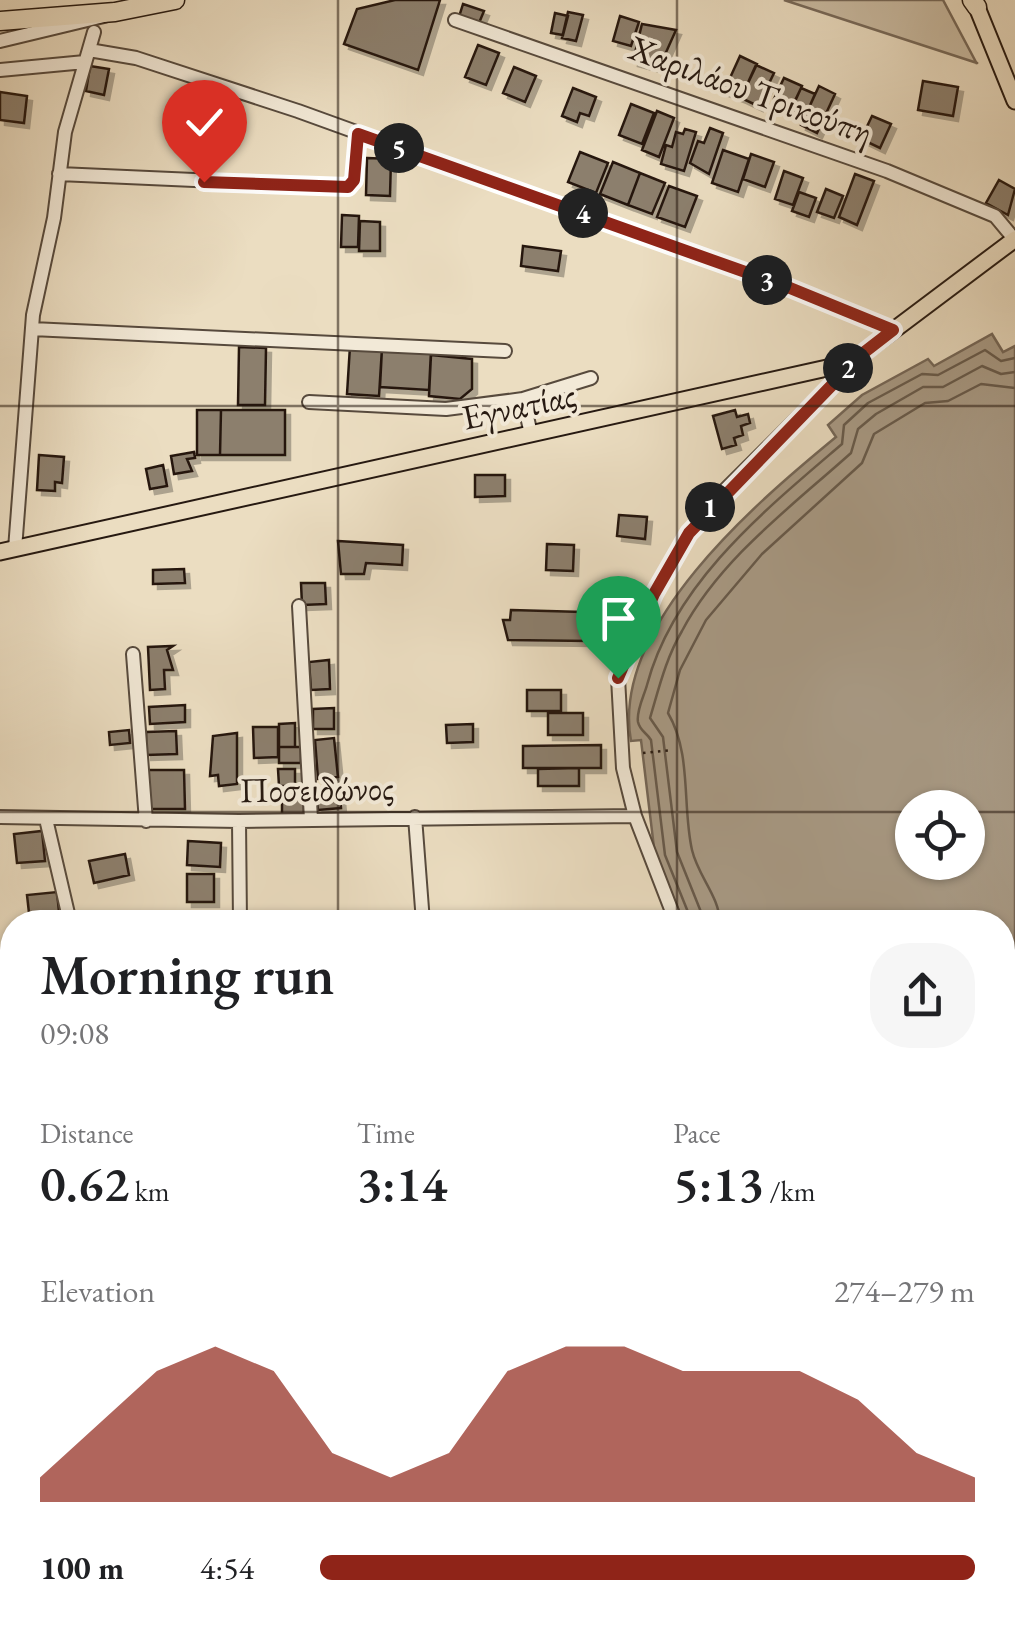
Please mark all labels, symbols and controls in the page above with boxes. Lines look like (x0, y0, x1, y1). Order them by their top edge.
street label: Χαριλάου Τρικούπη (622, 24, 879, 154)
pin (162, 80, 247, 183)
icon: check (177, 95, 232, 150)
pin: 5 (374, 123, 424, 173)
text: 5 (392, 130, 406, 166)
pin: 4 (558, 188, 608, 238)
text: 4 (576, 195, 590, 231)
pin: 3 (742, 255, 792, 305)
text: 3 (760, 262, 774, 298)
pin: 2 (823, 343, 873, 393)
text: 2 (841, 350, 855, 386)
street label: Εγνατίας (458, 372, 580, 440)
pin: 1 (685, 482, 735, 532)
text: 1 (703, 489, 717, 525)
pin (576, 576, 661, 679)
icon: arrive (591, 591, 646, 646)
street label: Ποσειδώνος (239, 765, 395, 812)
map controls (895, 790, 985, 880)
button: locate (895, 790, 985, 880)
text: Morning run (40, 939, 334, 1010)
button: share (870, 943, 975, 1048)
text: 09:08 (40, 1012, 109, 1054)
text: Distance (40, 1115, 134, 1151)
text: Time (357, 1115, 415, 1151)
text: Pace (673, 1115, 720, 1151)
text: 0.62 (40, 1151, 129, 1216)
text: 3:14 (357, 1151, 447, 1216)
text: 5:13 (673, 1151, 764, 1216)
text: km (129, 1173, 170, 1209)
text: /km (764, 1173, 816, 1209)
text: Elevation (40, 1270, 155, 1312)
text: 274–279 m (834, 1270, 975, 1312)
text: 100 m (40, 1547, 124, 1589)
text: 4:54 (200, 1547, 254, 1589)

